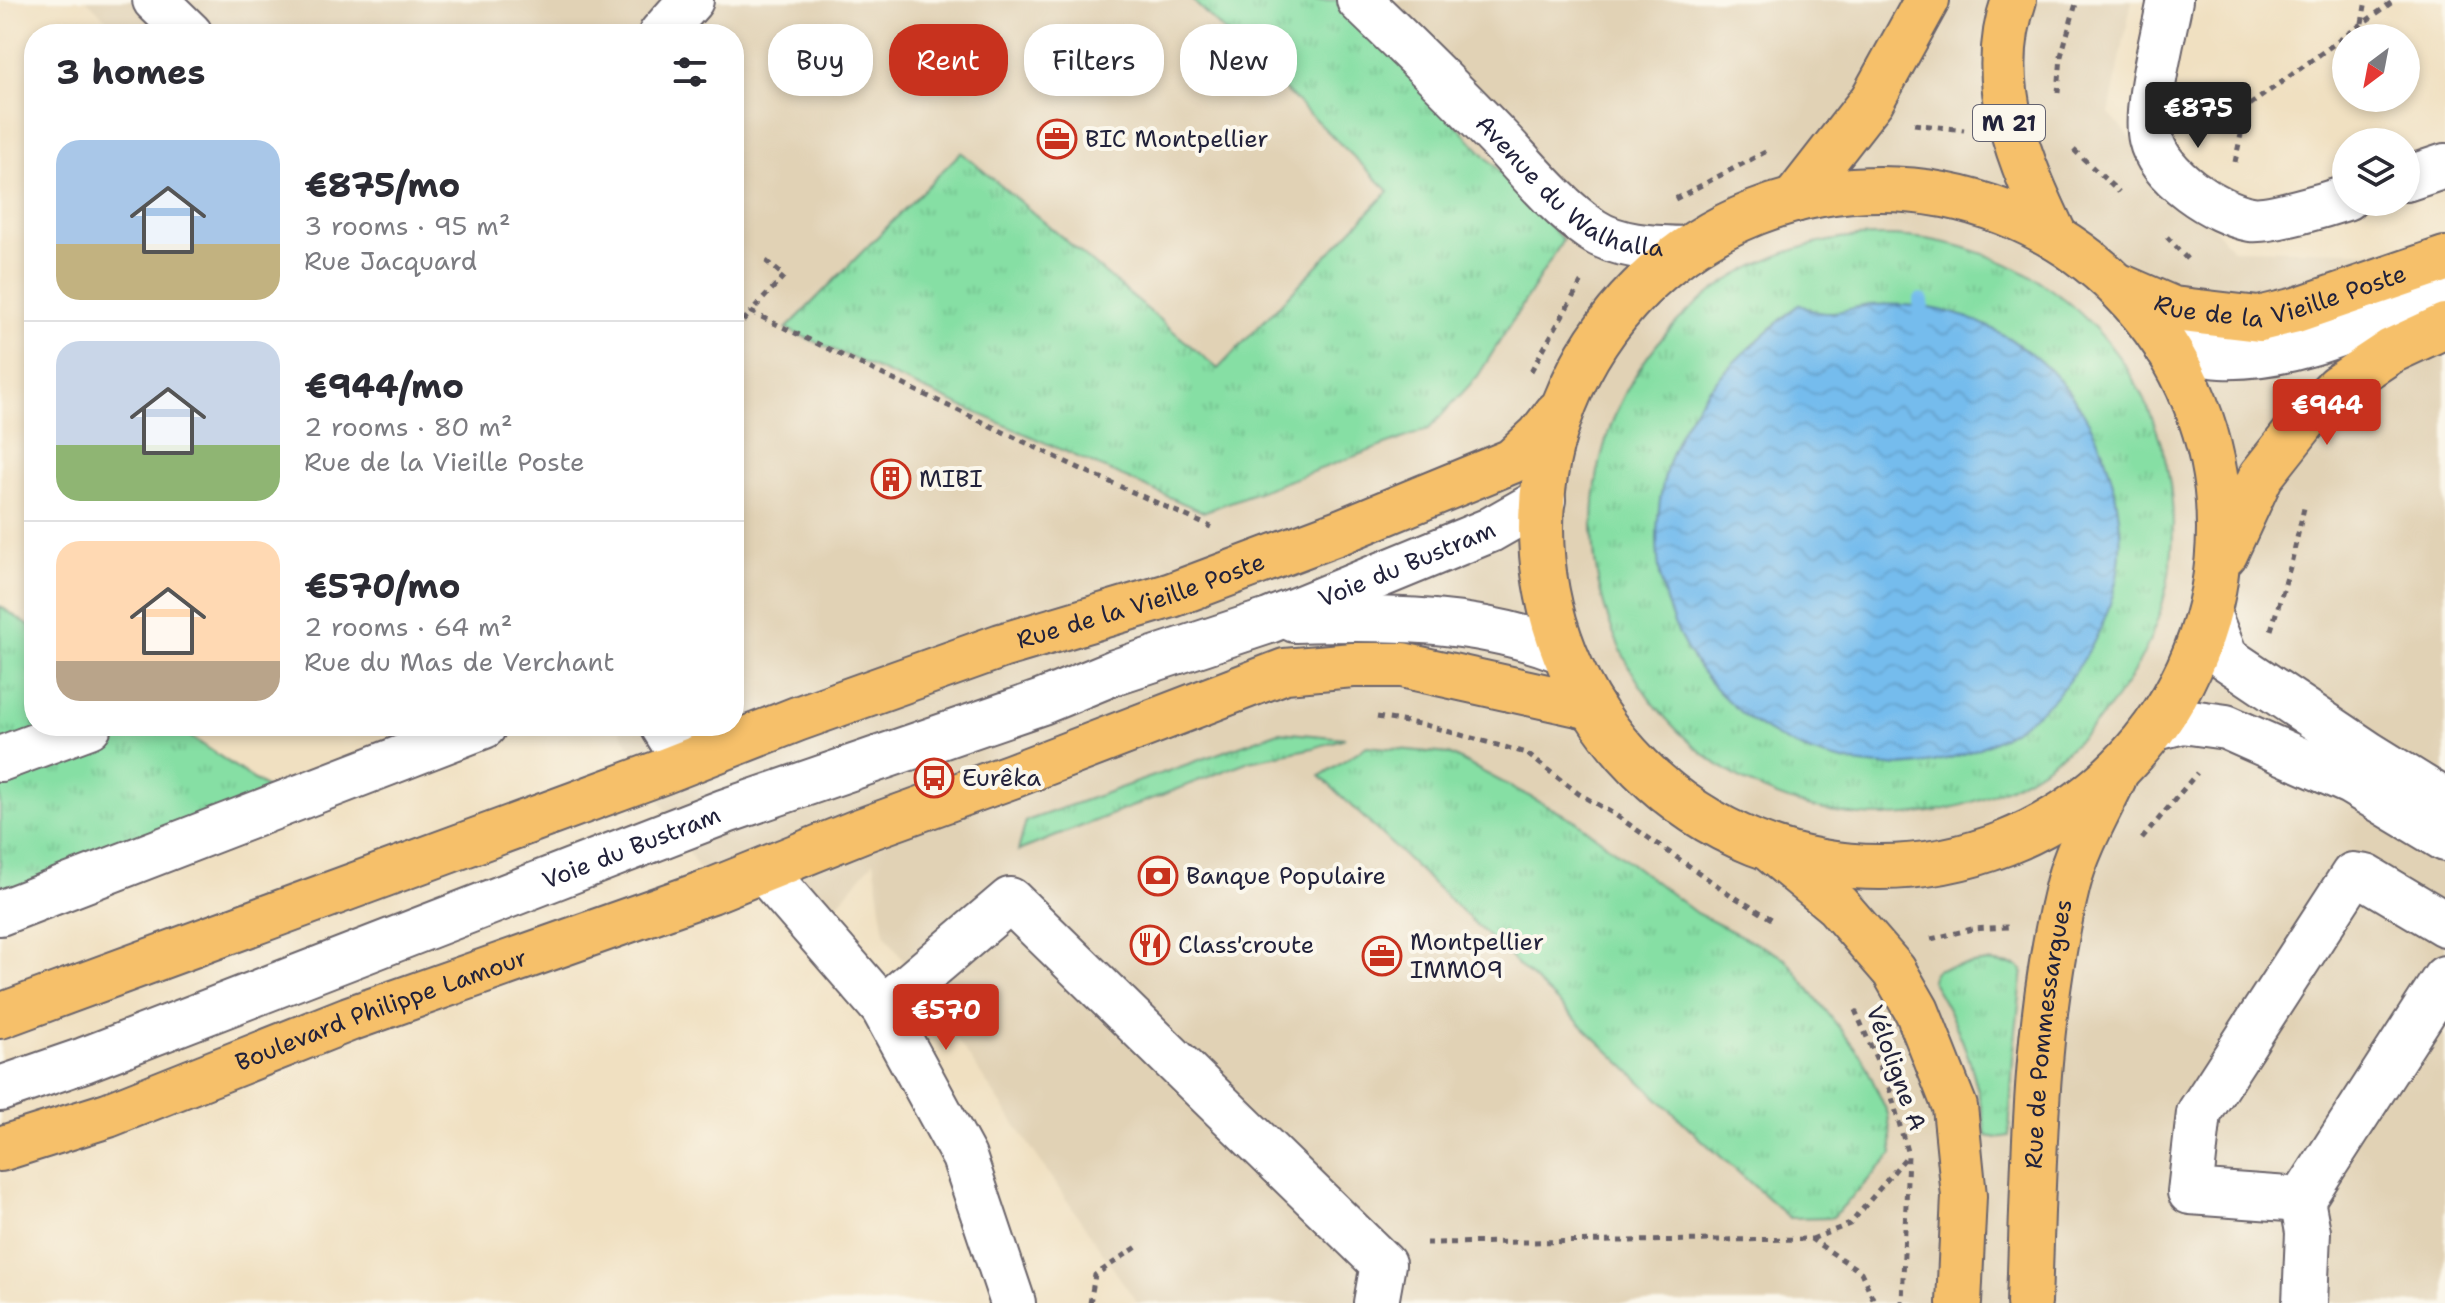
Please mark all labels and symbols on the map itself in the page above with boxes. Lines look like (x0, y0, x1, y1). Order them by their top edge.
north arrow (2332, 24, 2420, 112)
pin: €875 (2151, 82, 2245, 150)
road number: M 21 (1973, 105, 2045, 141)
street label: Avenue du Walhalla (1468, 108, 1665, 264)
office icon: BIC Montpellier (1036, 118, 1078, 160)
place label: BIC Montpellier (1085, 123, 1269, 155)
street label: Rue de la Vieille Poste (2149, 257, 2410, 335)
pin: €944 (2280, 379, 2374, 447)
building icon: MIBI (870, 458, 912, 500)
place label: MIBI (919, 463, 983, 495)
street label: Voie du Bustram (1314, 514, 1500, 615)
street label: Rue de la Vieille Poste (1013, 546, 1269, 656)
bus stop icon: Eurêka (913, 757, 955, 799)
place label: Eurêka (962, 762, 1041, 794)
street label: Voie du Bustram (538, 799, 725, 897)
bank icon: Banque Populaire (1137, 855, 1179, 897)
place label: Banque Populaire (1186, 860, 1386, 892)
street label: Rue de Pommessargues (2018, 896, 2080, 1170)
restaurant icon: Class'croute (1129, 924, 1171, 966)
place label: Montpellier IMMO9 (1410, 926, 1544, 986)
place label: Class'croute (1178, 929, 1314, 961)
office icon: Montpellier IMMO9 (1361, 935, 1403, 977)
street label: Boulevard Philippe Lamour (231, 941, 531, 1079)
pin: €570 (899, 984, 993, 1052)
street label: Véloligne A (1859, 1001, 1933, 1135)

